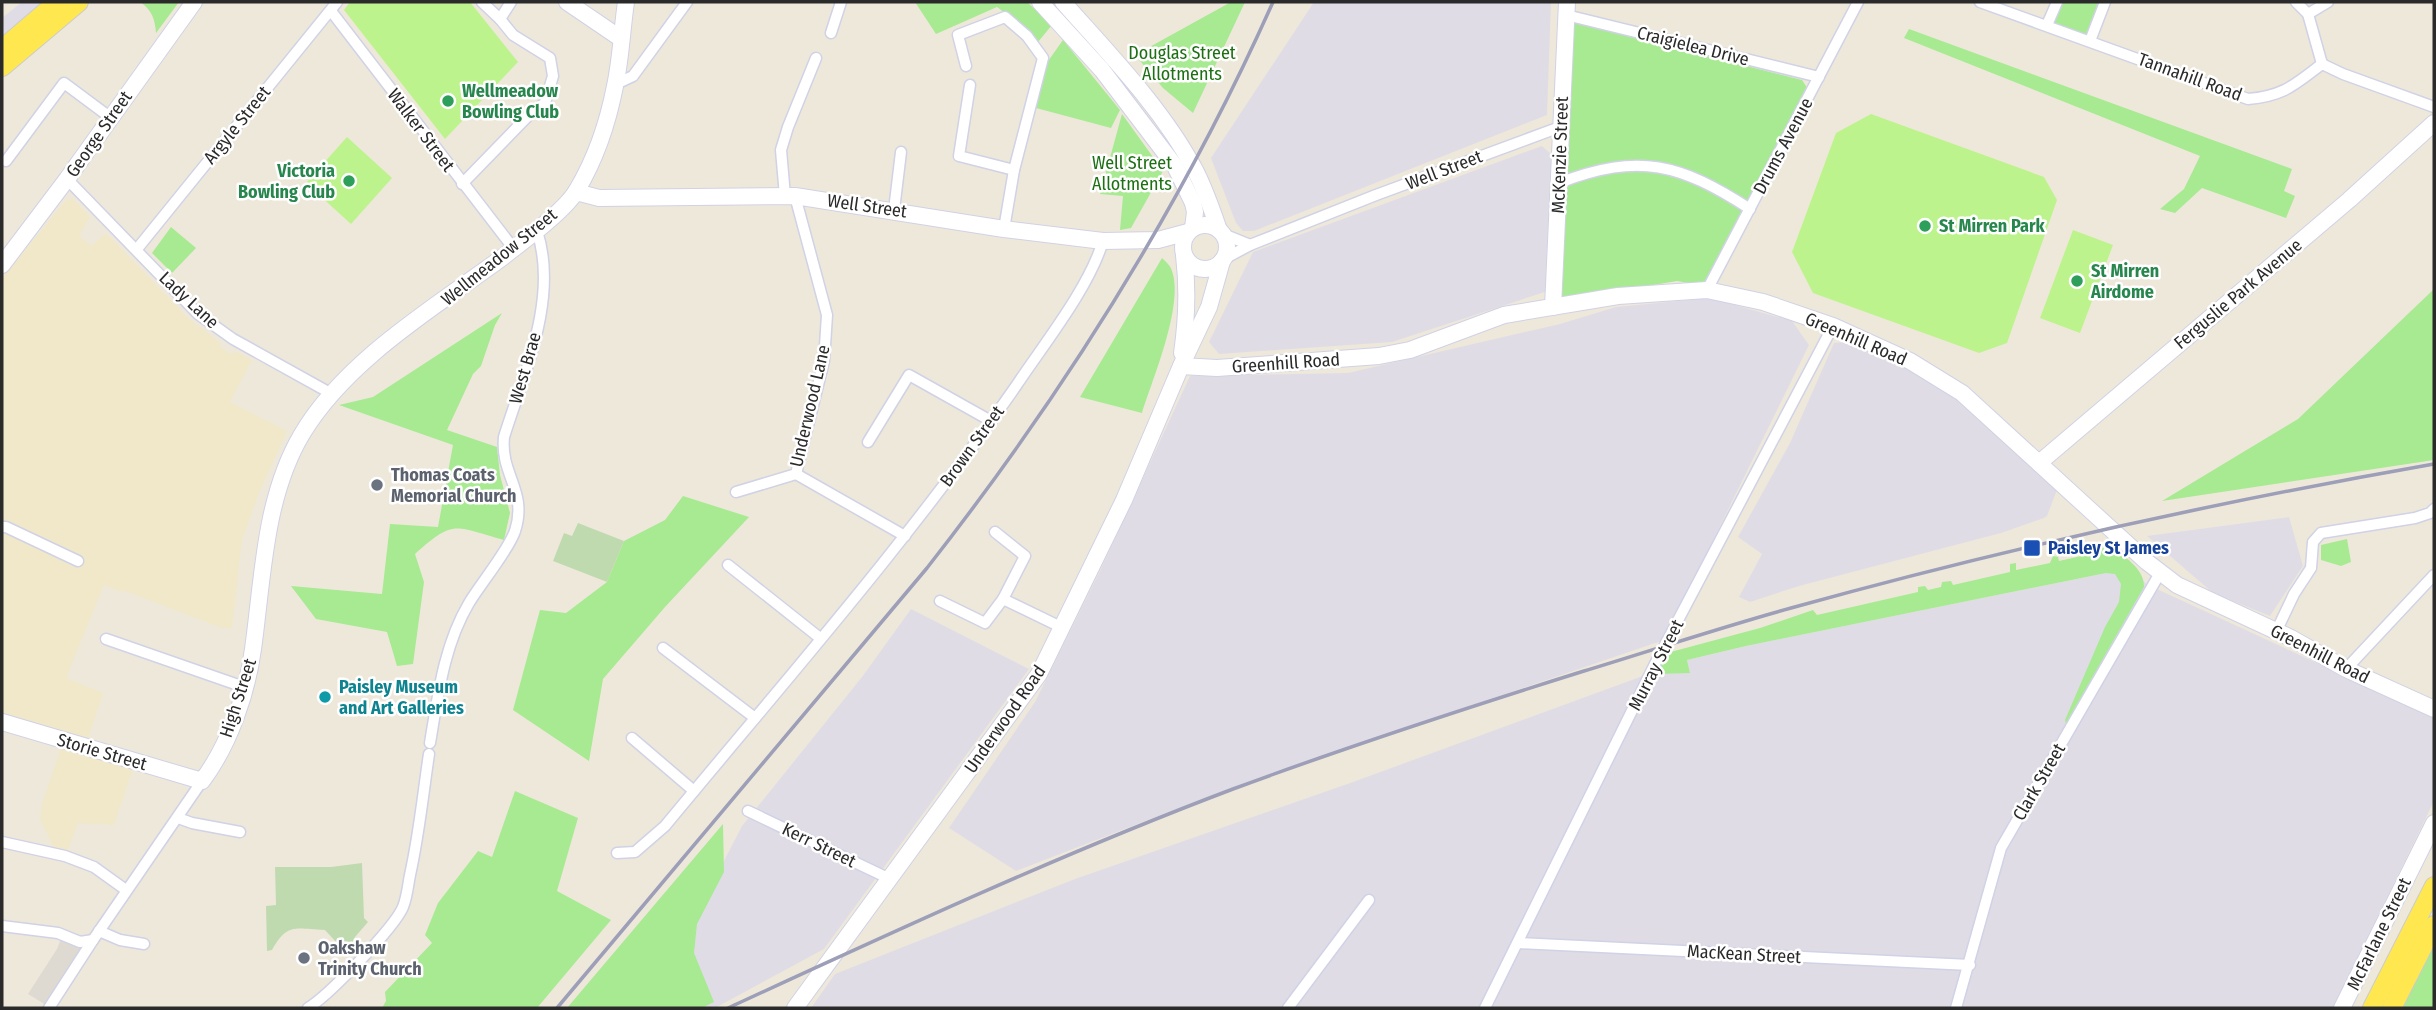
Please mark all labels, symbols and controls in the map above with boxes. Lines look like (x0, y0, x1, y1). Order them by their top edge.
street label: Craigielea Drive (1635, 21, 1751, 71)
park label: Douglas Street Allotments (1128, 42, 1236, 85)
street label: Tannahill Road (2135, 48, 2245, 106)
place label: Wellmeadow Bowling Club (462, 80, 559, 123)
street label: Argyle Street (199, 81, 275, 168)
street label: Walker Street (383, 84, 459, 176)
street label: George Street (61, 87, 137, 181)
marker: Wellmeadow Bowling Club (440, 93, 456, 109)
street label: Drums Avenue (1748, 94, 1818, 198)
street label: McKenzie Street (1547, 96, 1573, 214)
street label: Well Street (1403, 145, 1485, 195)
park label: Well Street Allotments (1092, 152, 1172, 195)
place label: Victoria Bowling Club (238, 160, 335, 203)
marker: Victoria Bowling Club (341, 173, 357, 189)
street label: Well Street (826, 190, 908, 222)
street label: Wellmeadow Street (437, 204, 561, 310)
place label: St Mirren Park (1939, 215, 2045, 237)
marker: St Mirren Park (1917, 218, 1933, 234)
street label: Ferguslie Park Avenue (2170, 234, 2307, 354)
place label: St Mirren Airdome (2090, 260, 2159, 303)
street label: Lady Lane (155, 267, 223, 333)
marker: St Mirren Airdome (2069, 273, 2085, 289)
street label: Greenhill Road (1802, 308, 1910, 370)
street label: West Brae (504, 330, 546, 406)
street label: Underwood Lane (785, 343, 835, 469)
street label: Greenhill Road (1231, 348, 1341, 378)
street label: Brown Street (935, 401, 1009, 491)
place label: Thomas Coats Memorial Church (391, 464, 517, 507)
marker: Thomas Coats Memorial Church (369, 477, 385, 493)
place label: Paisley St James (2048, 537, 2169, 559)
marker: Paisley St James (2022, 538, 2042, 558)
street label: Murray Street (1624, 616, 1688, 714)
street label: Greenhill Road (2267, 620, 2373, 688)
street label: High Street (215, 656, 261, 740)
street label: Underwood Road (960, 661, 1050, 777)
place label: Paisley Museum and Art Galleries (339, 676, 464, 719)
marker: Paisley Museum and Art Galleries (317, 689, 333, 705)
street label: Storie Street (55, 729, 149, 775)
street label: Clark Street (2008, 739, 2070, 825)
street label: Kerr Street (779, 818, 860, 872)
street label: McFarlane Street (2342, 874, 2416, 994)
place label: Oakshaw Trinity Church (318, 937, 422, 980)
street label: MacKean Street (1686, 940, 1802, 968)
marker: Oakshaw Trinity Church (296, 950, 312, 966)

